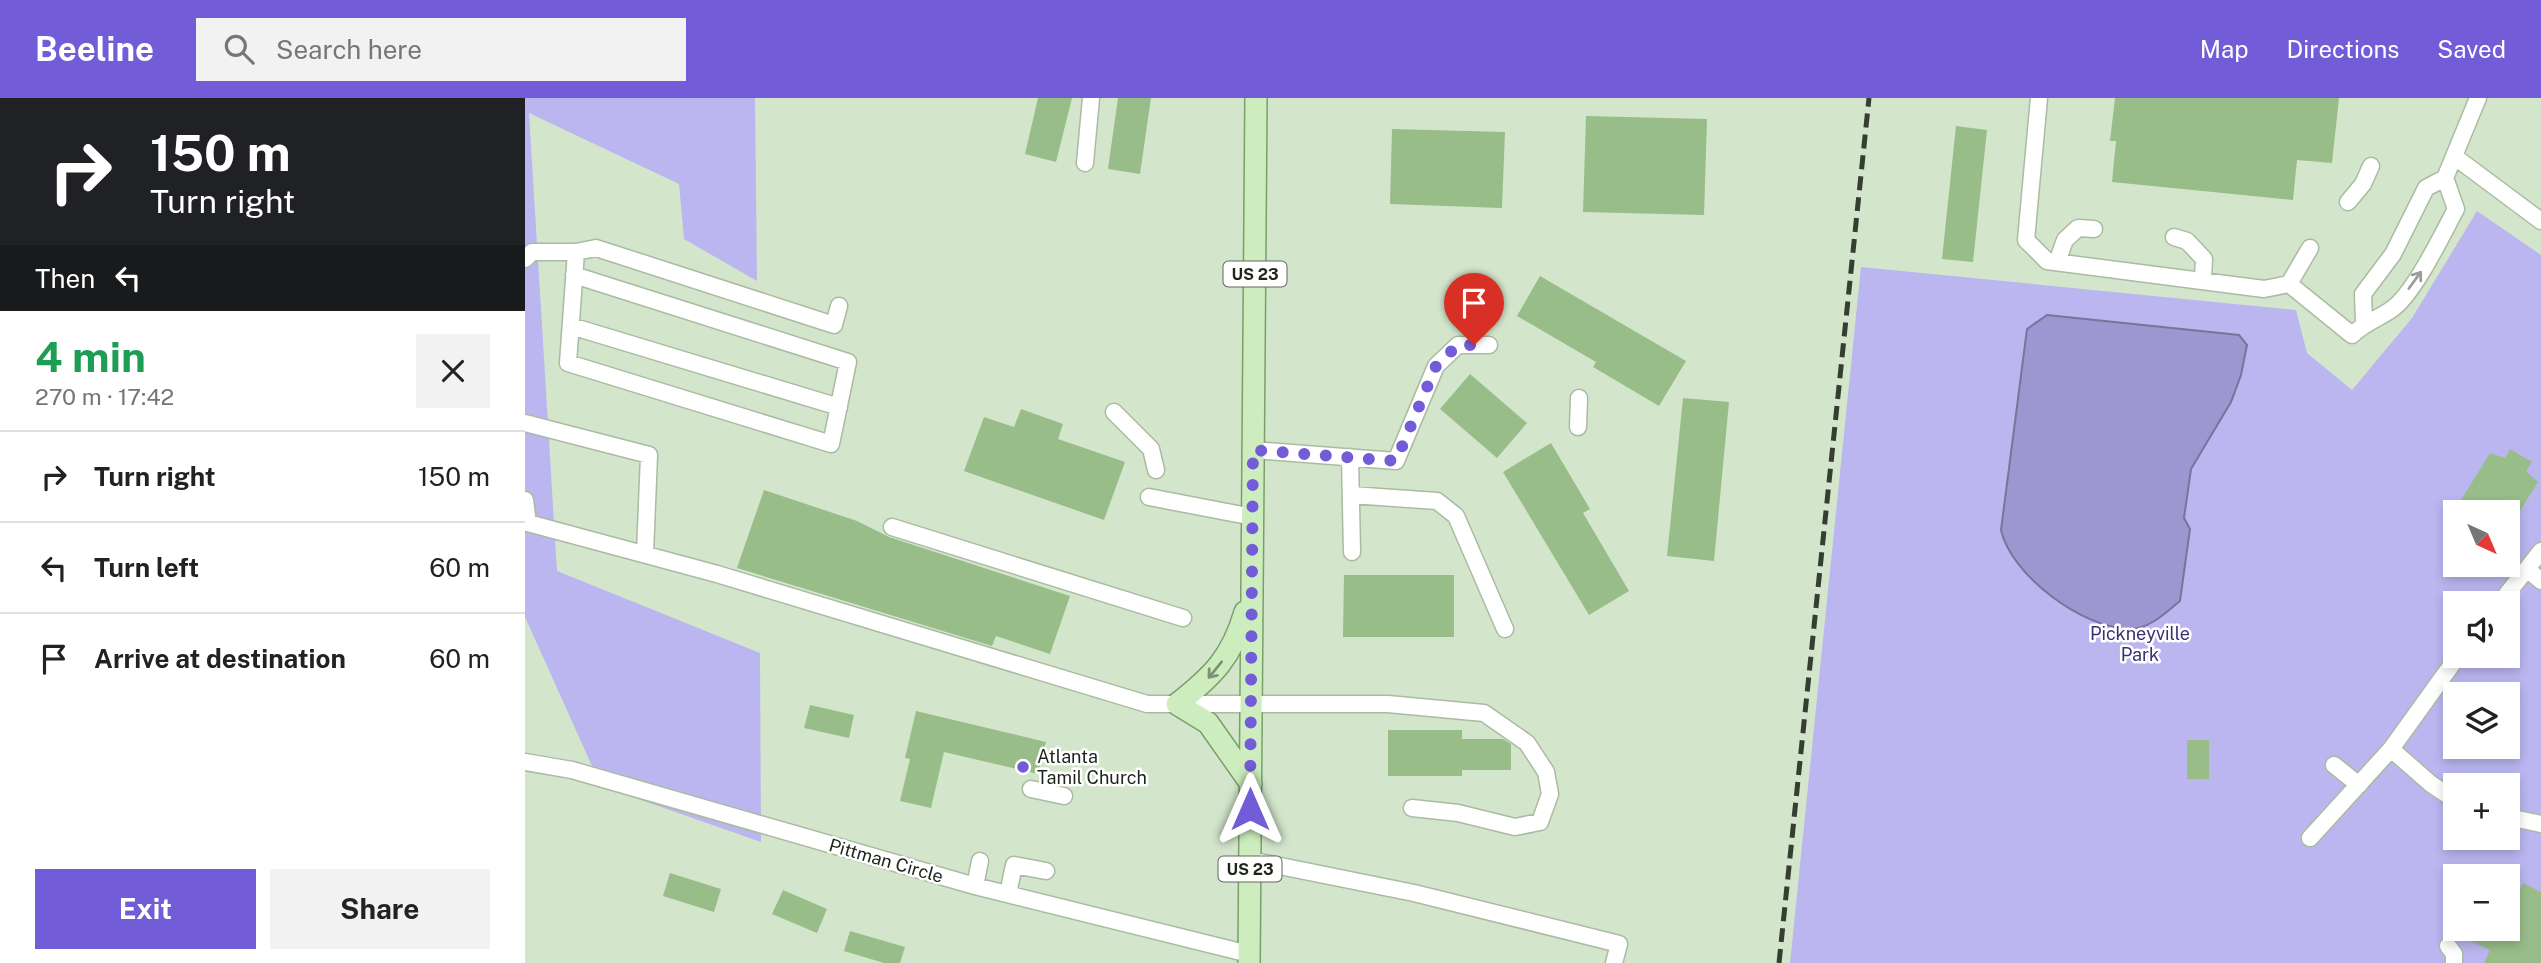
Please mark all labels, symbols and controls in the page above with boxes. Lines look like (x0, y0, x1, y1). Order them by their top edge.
search box (196, 18, 686, 81)
text: Beeline (35, 30, 154, 68)
icon: search (220, 30, 258, 68)
text: Search here (276, 34, 422, 65)
text: Map (2200, 35, 2249, 63)
text: Directions (2287, 35, 2399, 63)
text: Saved (2437, 35, 2506, 63)
text: 150 m (150, 124, 291, 182)
icon: right (35, 126, 126, 217)
text: Turn right (150, 183, 295, 220)
icon: left (109, 259, 147, 297)
road number: US 23 (1223, 262, 1287, 286)
text: Then (35, 263, 95, 294)
one-way arrow (2407, 271, 2422, 290)
pin (1444, 273, 1504, 345)
icon: arrive (1455, 284, 1493, 322)
text: 4 min (35, 332, 146, 381)
button: close (416, 334, 490, 408)
text: 270 m · 17:42 (35, 383, 174, 410)
icon: right (35, 458, 73, 496)
text: Turn right (94, 461, 216, 492)
text: 150 m (418, 461, 490, 492)
north arrow (2443, 500, 2520, 578)
map controls (2443, 500, 2520, 941)
icon: left (35, 549, 73, 587)
text: Turn left (94, 552, 199, 583)
text: 60 m (429, 552, 490, 583)
button: sound (2443, 591, 2520, 668)
park label: Pickneyville Park (2090, 623, 2190, 665)
icon: arrive (35, 640, 73, 678)
text: Arrive at destination (94, 643, 346, 674)
text: 60 m (429, 643, 490, 674)
one-way arrow (1207, 661, 1223, 679)
button: layers (2443, 682, 2520, 759)
place label: Atlanta Tamil Church (1037, 746, 1147, 788)
marker: Atlanta Tamil Church (1015, 759, 1031, 775)
position arrow (1213, 772, 1287, 846)
button: + (2443, 773, 2520, 850)
street label: Pittman Circle (827, 834, 946, 887)
road number: US 23 (1219, 856, 1281, 882)
button: − (2443, 864, 2520, 941)
button: Exit (35, 869, 256, 949)
button: Share (270, 869, 490, 949)

